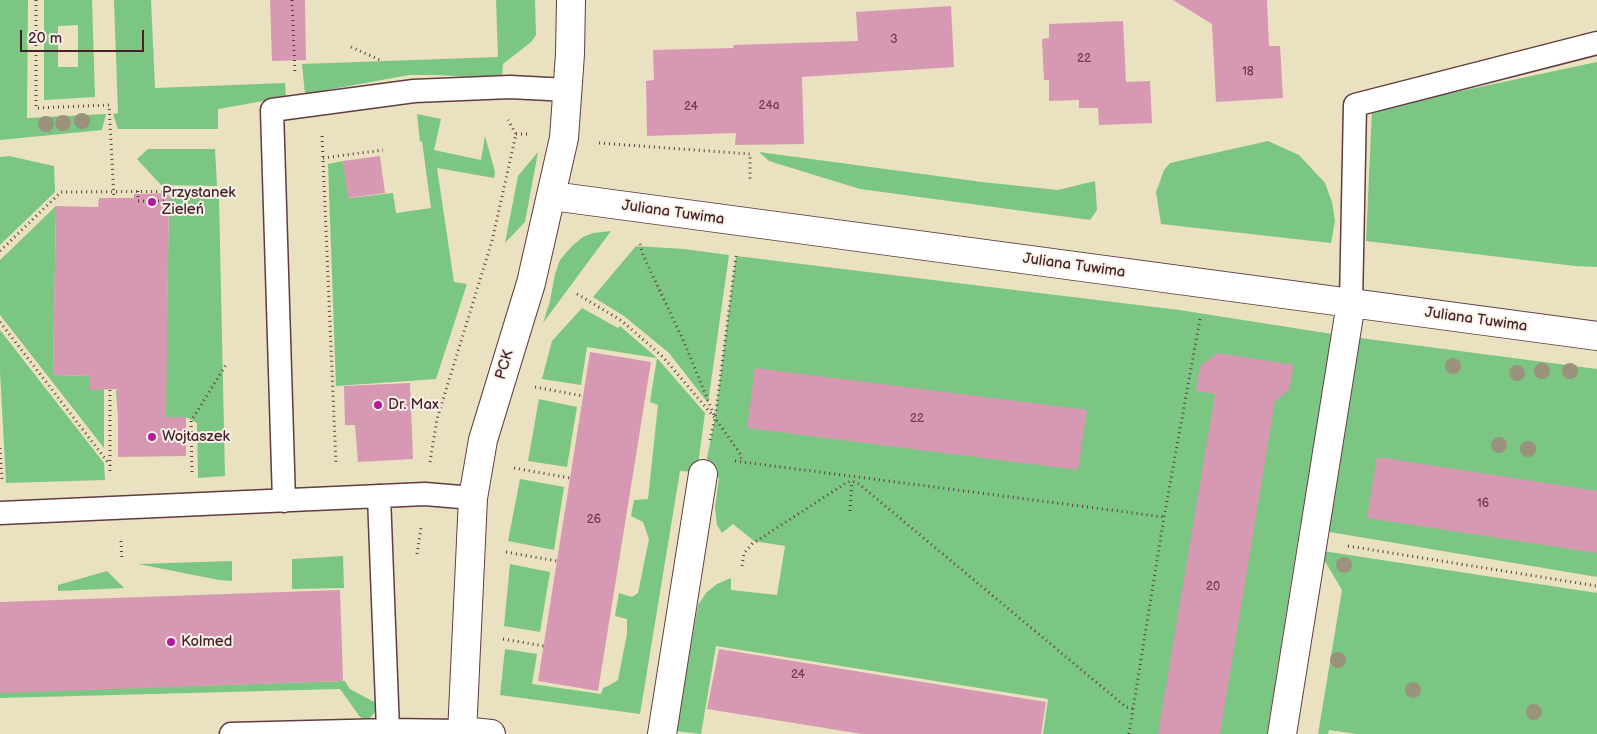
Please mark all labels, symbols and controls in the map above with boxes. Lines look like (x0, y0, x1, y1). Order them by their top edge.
scale bar (22, 20, 146, 52)
text: 20 m (28, 29, 62, 48)
house number: 3 (890, 33, 898, 47)
house number: 22 (1077, 52, 1091, 66)
house number: 18 (1242, 65, 1254, 79)
house number: 24a (758, 99, 780, 113)
house number: 24 (684, 100, 698, 114)
place label: Przystanek Zieleń (162, 184, 236, 219)
marker: Przystanek Zieleń (146, 196, 158, 208)
street label: Juliana Tuwima (621, 197, 725, 229)
street label: Juliana Tuwima (1022, 250, 1126, 282)
street label: Juliana Tuwima (1424, 304, 1528, 336)
street label: PCK (492, 348, 518, 382)
place label: Dr. Max (388, 396, 439, 414)
marker: Dr. Max (372, 399, 384, 411)
house number: 22 (910, 412, 924, 426)
place label: Wojtaszek (162, 428, 230, 446)
marker: Wojtaszek (146, 431, 158, 443)
house number: 16 (1477, 497, 1489, 511)
house number: 26 (587, 513, 601, 527)
house number: 20 (1206, 580, 1220, 594)
place label: Kolmed (181, 633, 232, 651)
marker: Kolmed (165, 636, 177, 648)
house number: 24 (791, 668, 805, 682)

